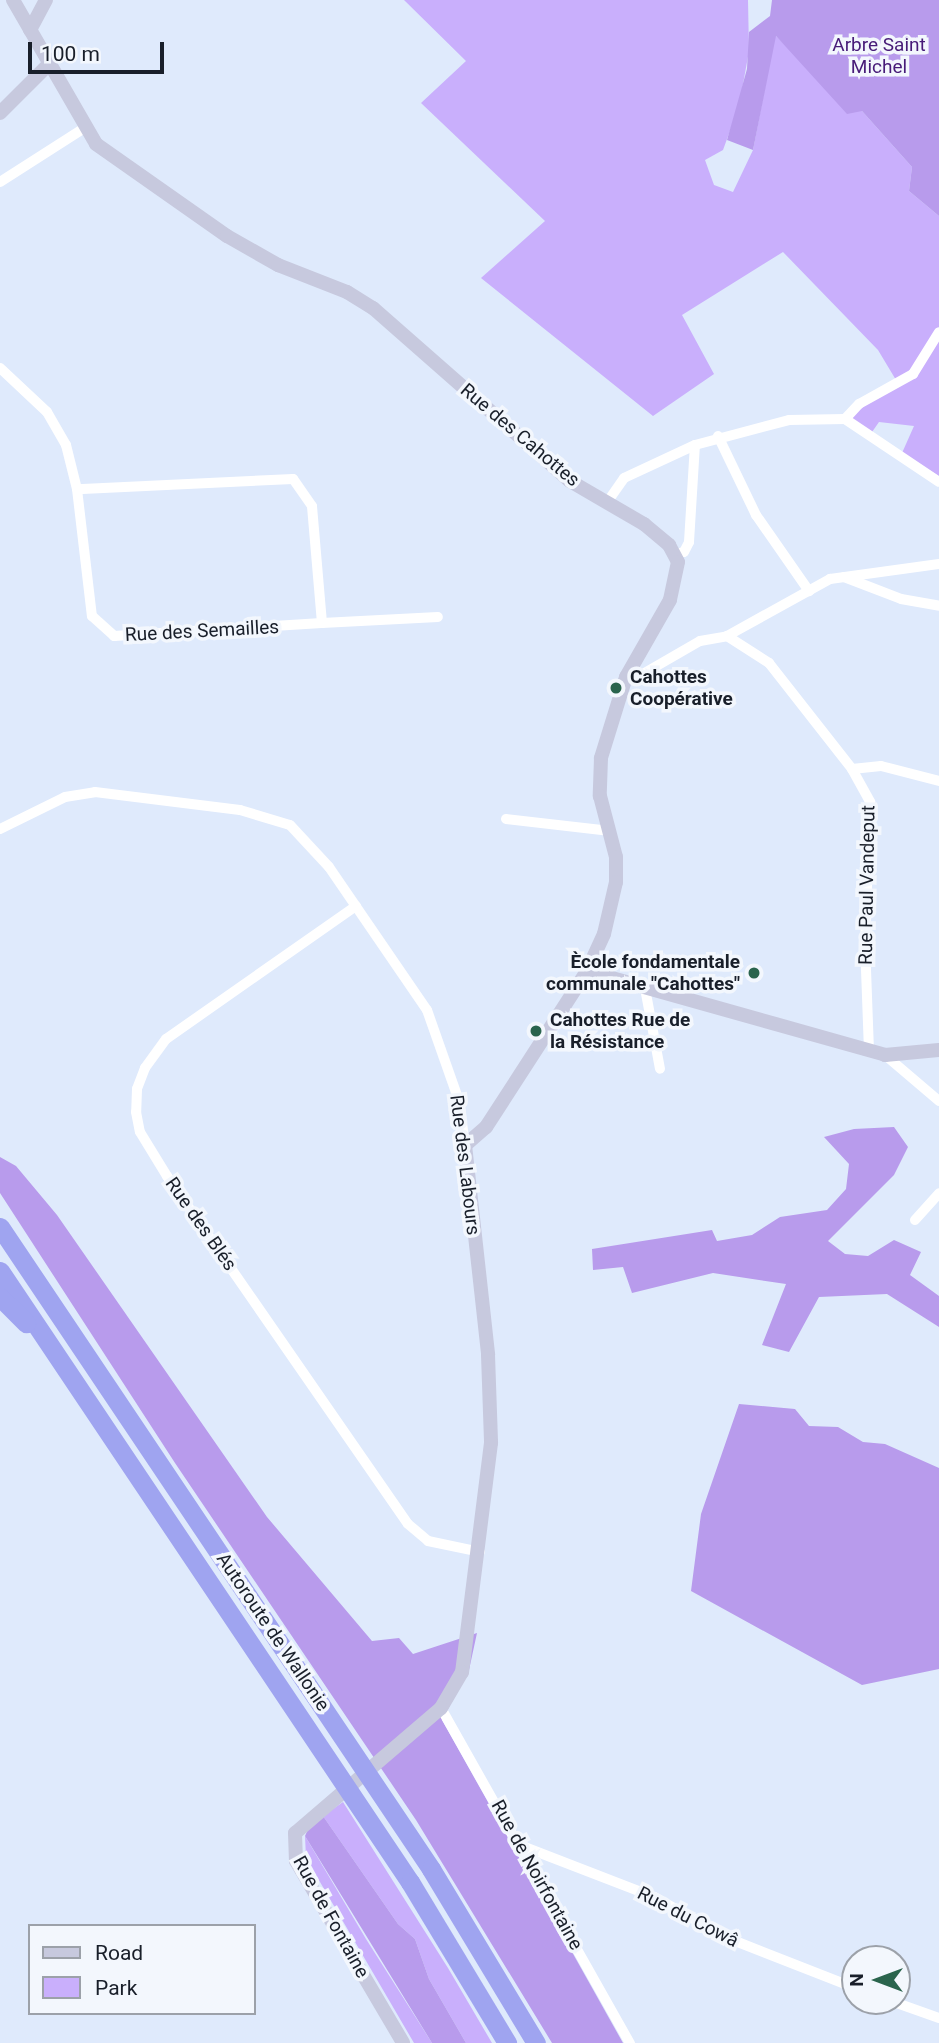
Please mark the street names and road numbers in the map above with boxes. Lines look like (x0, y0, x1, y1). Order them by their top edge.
street label: Rue des Cahottes (456, 379, 584, 491)
street label: Rue des Semailles (124, 616, 280, 646)
street label: Rue Paul Vandeput (854, 805, 880, 965)
street label: Rue des Labours (445, 1094, 485, 1236)
street label: Rue des Blés (161, 1173, 241, 1275)
street label: Autoroute de Wallonie (212, 1549, 334, 1715)
street label: Rue de Noirfontaine (486, 1796, 588, 1954)
street label: Rue de Fontaine (288, 1852, 374, 1982)
street label: Rue du Cowâ (634, 1882, 742, 1952)

